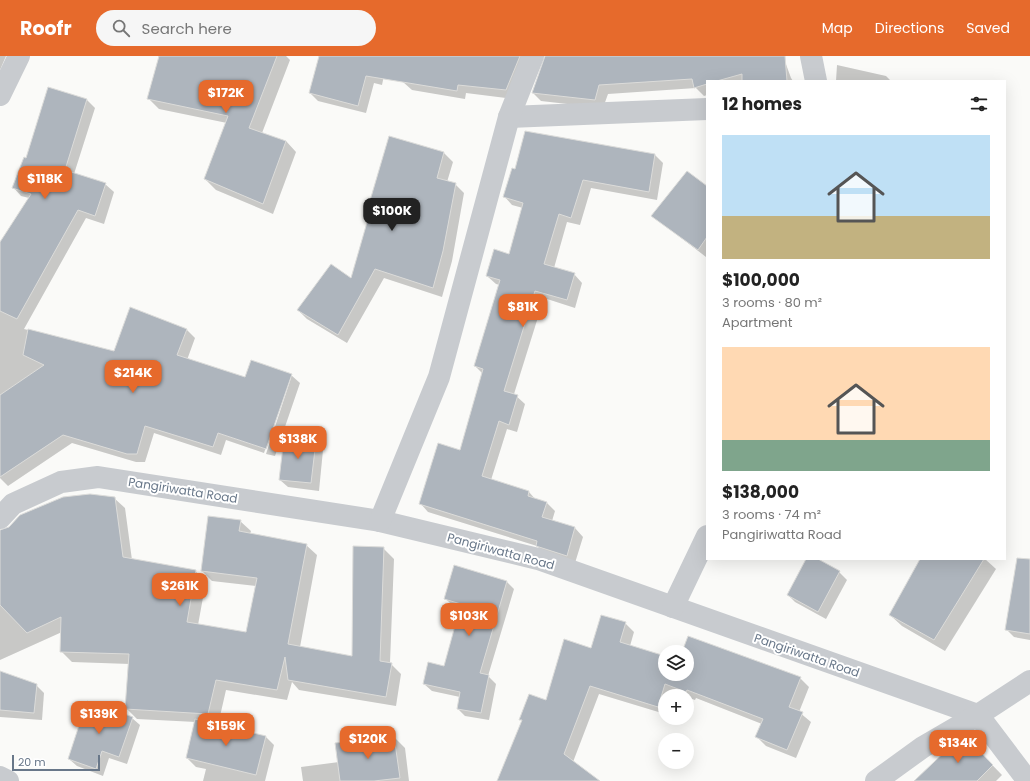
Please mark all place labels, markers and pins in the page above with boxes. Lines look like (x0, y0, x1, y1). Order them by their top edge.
pin: $172K (198, 80, 254, 114)
pin: $118K (17, 166, 73, 200)
pin: $100K (364, 198, 420, 232)
pin: $81K (499, 294, 547, 328)
pin: $214K (105, 360, 161, 394)
pin: $138K (270, 426, 326, 460)
pin: $261K (152, 573, 208, 607)
pin: $103K (441, 603, 497, 637)
pin: $139K (71, 701, 127, 735)
pin: $159K (198, 713, 254, 747)
pin: $120K (340, 726, 396, 760)
pin: $134K (930, 730, 986, 764)

